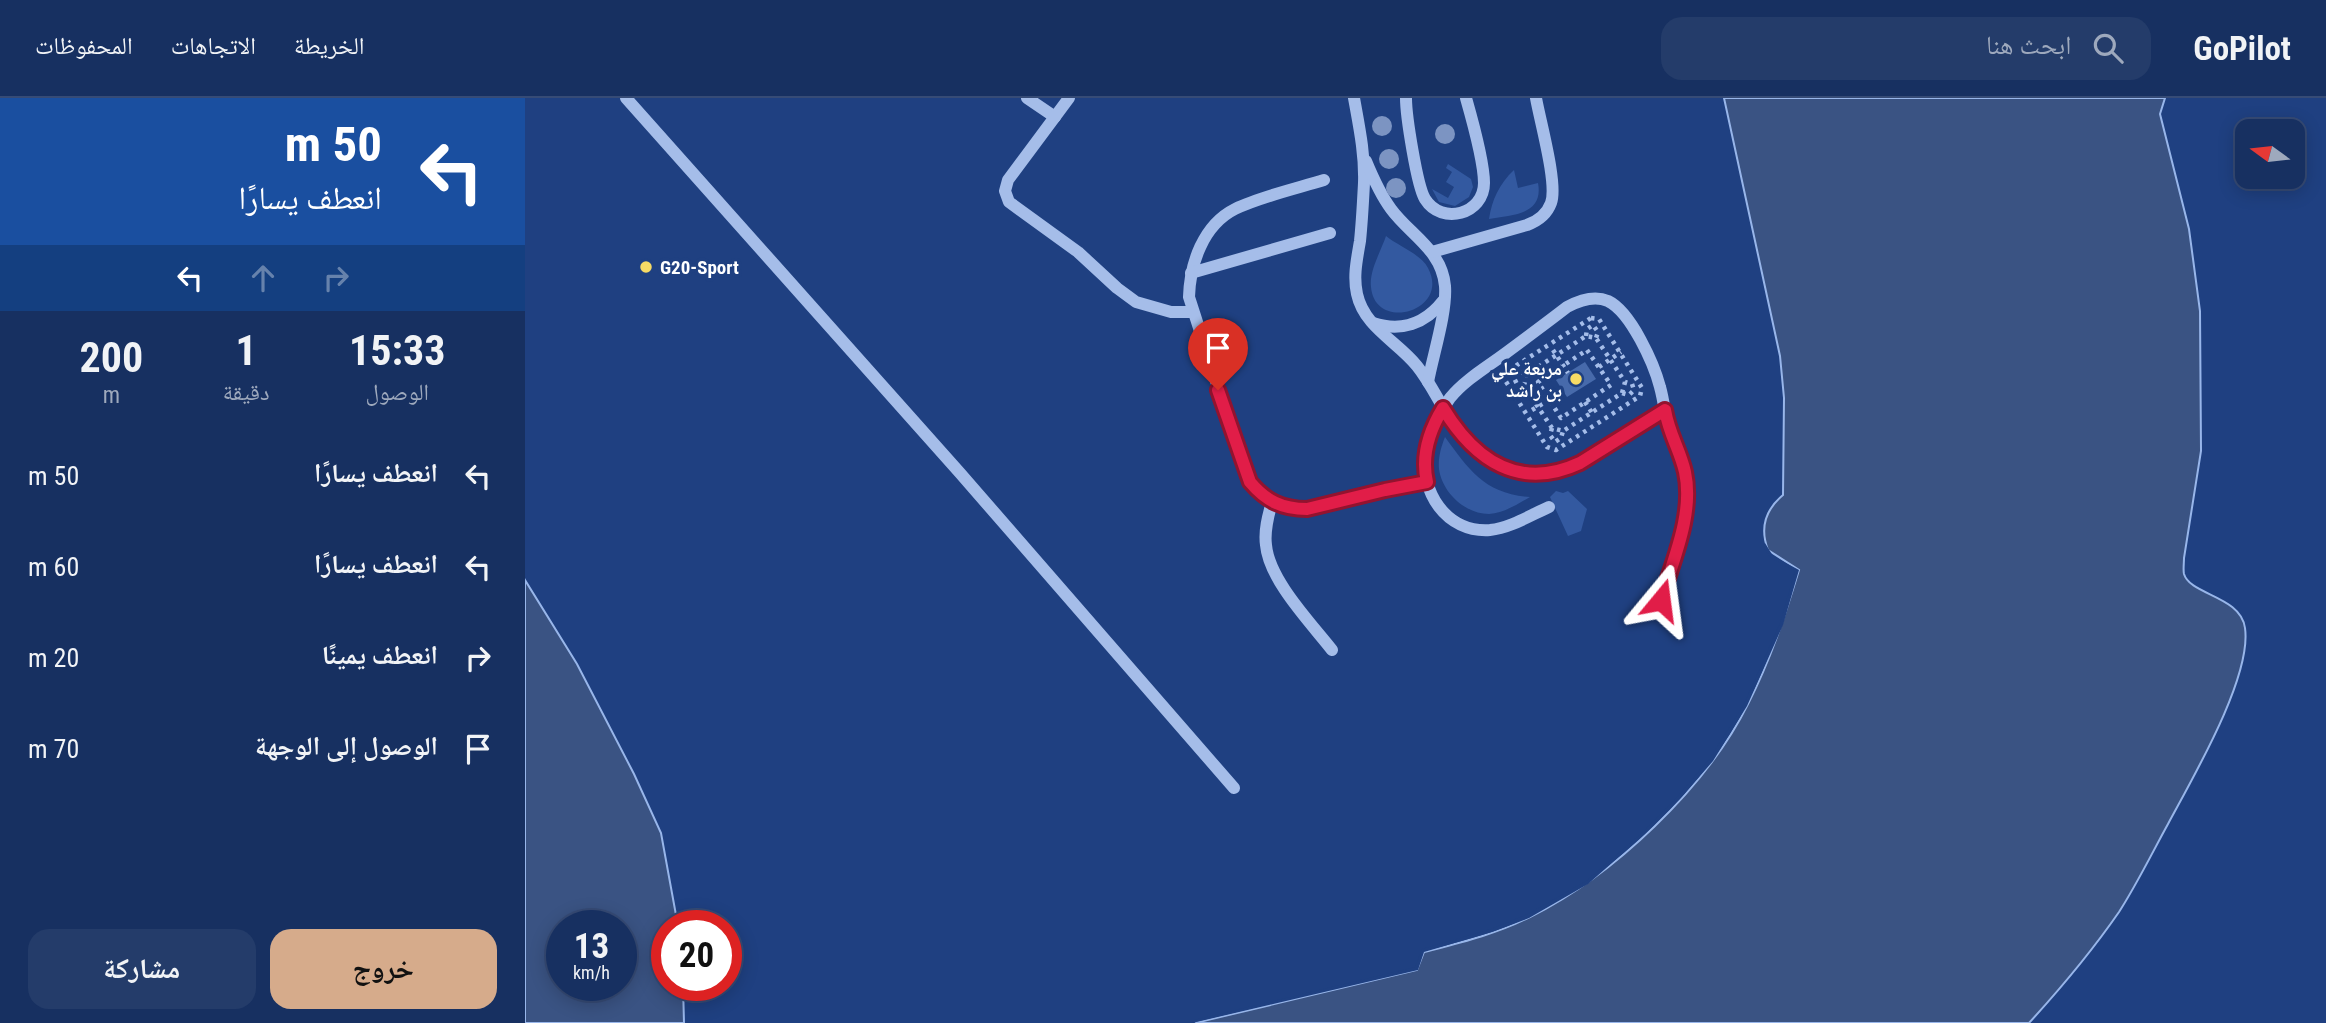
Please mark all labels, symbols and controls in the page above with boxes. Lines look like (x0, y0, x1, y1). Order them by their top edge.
search box (1661, 17, 2151, 80)
icon: search (2089, 29, 2127, 67)
text: GoPilot (2193, 29, 2291, 68)
text: ابحث هنا (1986, 30, 2071, 60)
text: المحفوظات (35, 32, 133, 60)
text: الاتجاهات (171, 32, 256, 60)
text: الخريطة (294, 32, 365, 60)
text: 50 m (285, 116, 382, 173)
north arrow (2235, 119, 2305, 189)
map controls (2235, 119, 2305, 189)
icon: left (406, 126, 497, 217)
text: انعطف يسارًا (238, 179, 382, 217)
place label: G20-Sport (660, 256, 739, 279)
icon: left (171, 259, 209, 297)
icon: ahead (244, 259, 282, 297)
icon: right (317, 259, 355, 297)
marker: G20-Sport (638, 259, 654, 275)
pin (1188, 318, 1248, 390)
text: 1 (236, 326, 257, 375)
text: 15:33 (349, 326, 445, 375)
icon: arrive (1199, 329, 1237, 367)
text: 200 (80, 333, 143, 382)
place label: مربعة علي بن راشد (1491, 357, 1562, 402)
marker: مربعة علي بن راشد (1568, 371, 1584, 387)
text: دقيقة (223, 379, 270, 406)
text: الوصول (365, 379, 429, 406)
text: m (103, 382, 120, 409)
icon: left (459, 457, 497, 495)
text: انعطف يسارًا (314, 458, 438, 488)
text: 50 m (28, 461, 79, 491)
icon: left (459, 548, 497, 586)
text: انعطف يسارًا (314, 549, 438, 579)
text: 60 m (28, 552, 79, 582)
position arrow (1624, 563, 1698, 637)
icon: right (459, 639, 497, 677)
text: انعطف يمينًا (322, 640, 438, 670)
text: 20 m (28, 643, 79, 673)
icon: arrive (459, 730, 497, 768)
text: الوصول إلى الوجهة (255, 731, 438, 761)
text: 70 m (28, 734, 79, 764)
speed limit sign: 20 (651, 910, 742, 1001)
text: 13 (574, 926, 609, 967)
button: مشاركة (28, 929, 256, 1009)
button: خروج (270, 929, 497, 1009)
text: km/h (573, 962, 610, 983)

